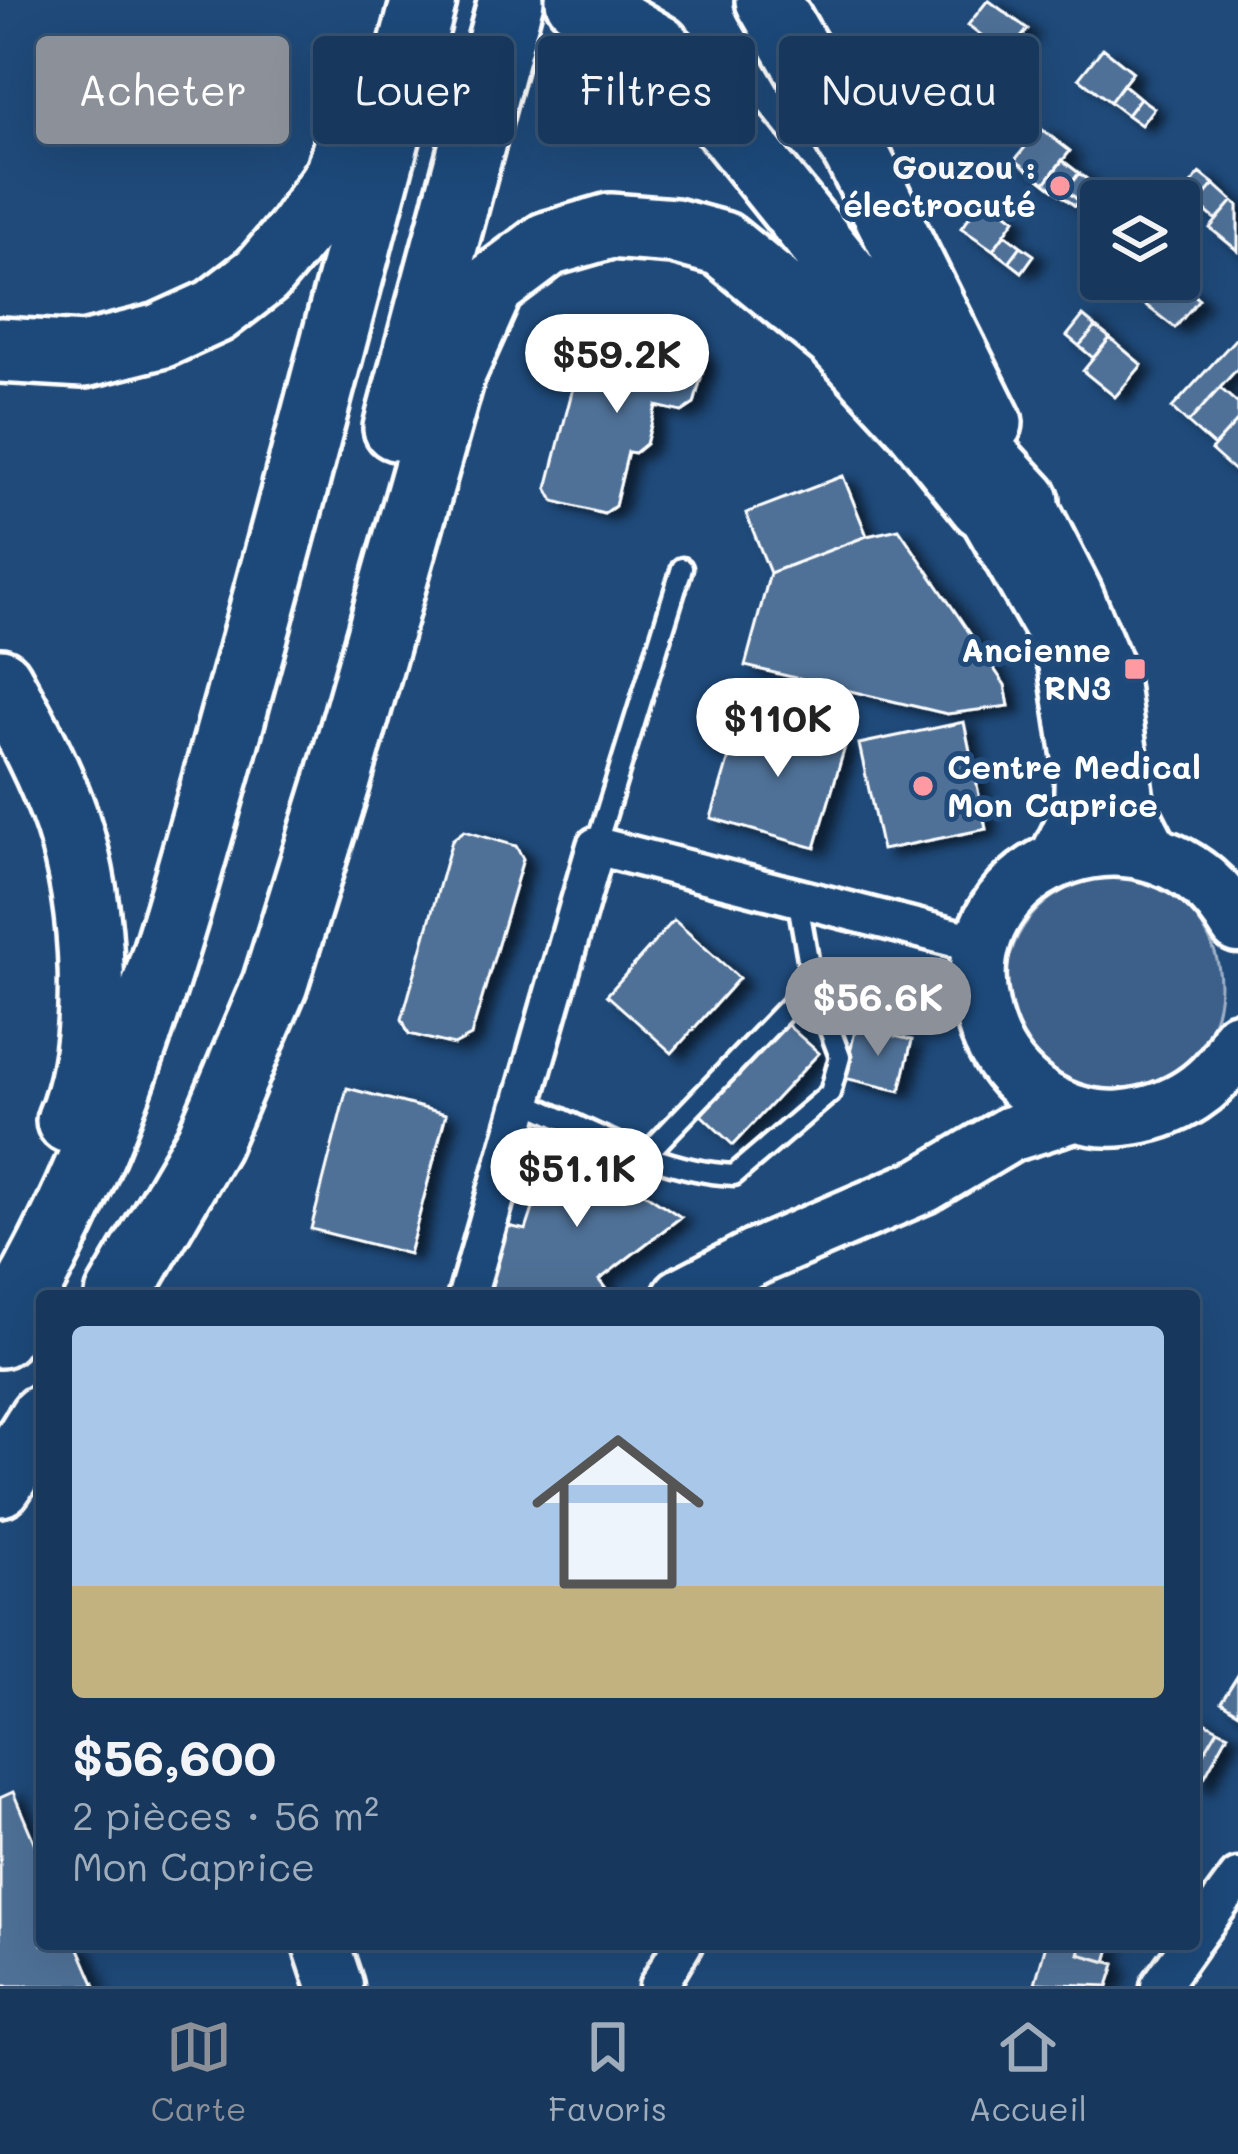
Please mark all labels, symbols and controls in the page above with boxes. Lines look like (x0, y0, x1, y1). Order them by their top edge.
chip: Acheter (36, 36, 289, 144)
chip: Louer (313, 36, 514, 144)
chip: Filtres (538, 36, 755, 144)
chip: Nouveau (779, 36, 1039, 144)
place label: Gouzou : électrocuté (843, 144, 1036, 225)
marker: Gouzou : électrocuté (1047, 173, 1073, 199)
map controls (1080, 180, 1200, 300)
button: layers (1080, 180, 1200, 300)
pin: $59.2K (519, 314, 715, 416)
text: $59.2K (552, 327, 682, 378)
place label: Ancienne RN3 (961, 627, 1111, 708)
marker: Ancienne RN3 (1122, 656, 1148, 682)
pin: $110K (694, 678, 862, 780)
text: $110K (723, 691, 833, 742)
place label: Centre Medical Mon Caprice (947, 744, 1201, 825)
marker: Centre Medical Mon Caprice (910, 773, 936, 799)
pin: $56.6K (780, 957, 976, 1059)
text: $56.6K (812, 970, 944, 1021)
pin: $51.1K (479, 1128, 675, 1230)
text: $51.1K (517, 1141, 637, 1192)
icon: home (510, 1404, 726, 1620)
text: $56,600 (72, 1722, 276, 1789)
text: 2 pièces · 56 m² (72, 1789, 379, 1840)
text: Mon Caprice (72, 1840, 315, 1891)
tab: Carte (151, 2014, 246, 2129)
tab: Favoris (548, 2014, 667, 2129)
tab: Accueil (969, 2014, 1087, 2129)

